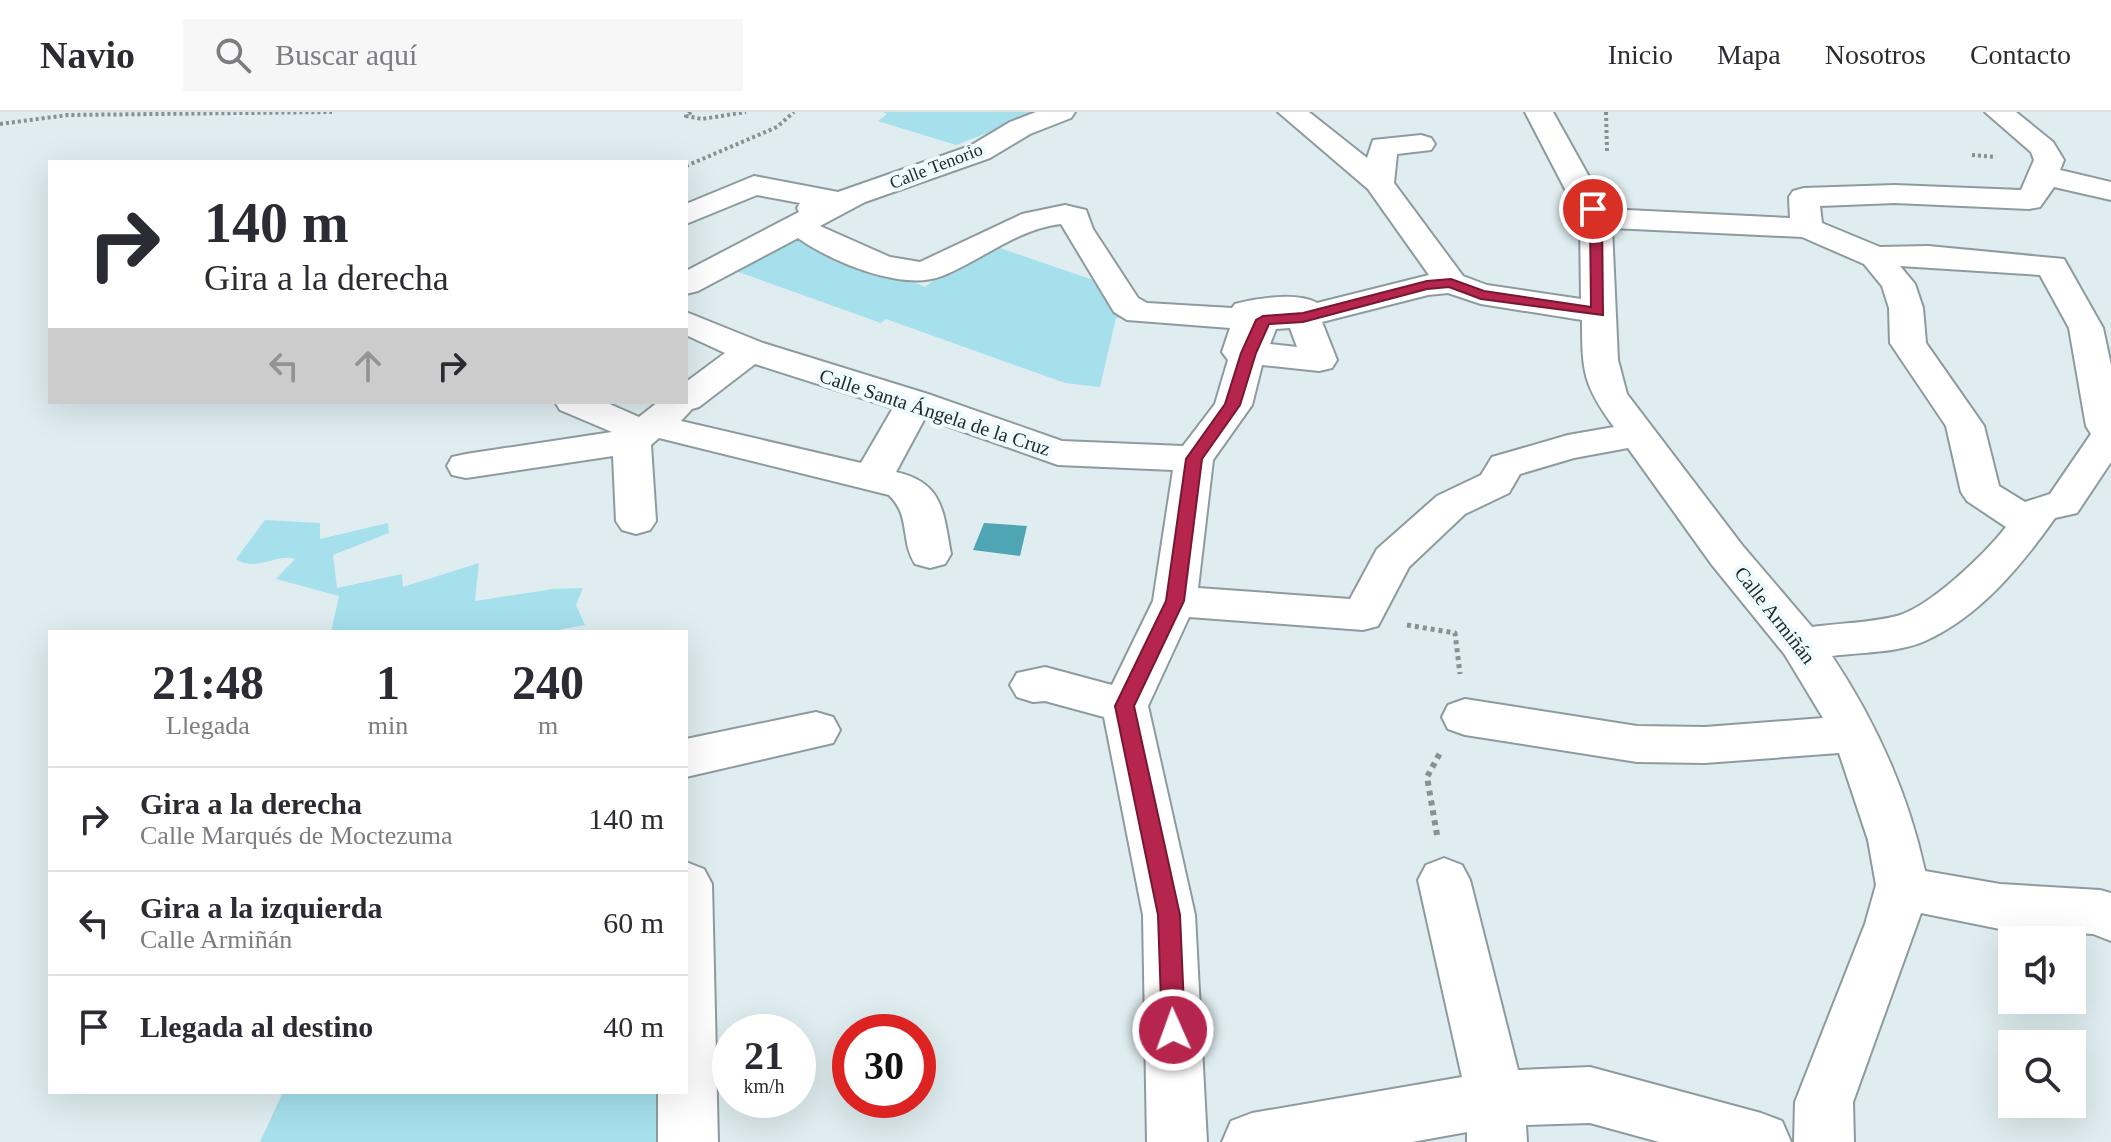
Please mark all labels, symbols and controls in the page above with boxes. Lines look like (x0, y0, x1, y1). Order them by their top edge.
search box (183, 19, 743, 91)
icon: search (211, 33, 255, 77)
text: Navio (40, 34, 135, 76)
text: Buscar aquí (275, 38, 417, 71)
text: Inicio (1608, 39, 1673, 70)
text: Mapa (1717, 39, 1781, 70)
text: Nosotros (1825, 39, 1926, 70)
text: Contacto (1970, 39, 2071, 70)
street label: Calle Tenorio (887, 139, 985, 193)
pin (1559, 175, 1627, 243)
icon: arrive (1571, 187, 1615, 231)
icon: right (72, 192, 176, 296)
text: 140 m (204, 192, 349, 254)
text: Gira a la derecha (204, 258, 449, 298)
icon: left (262, 344, 306, 388)
icon: ahead (346, 344, 390, 388)
icon: right (430, 344, 474, 388)
street label: Calle Santa Ángela de la Cruz (816, 364, 1053, 461)
street label: Calle Armiñán (1730, 562, 1820, 668)
text: 21:48 (152, 656, 264, 709)
text: 1 (376, 656, 400, 709)
text: 240 (512, 656, 584, 709)
text: Llegada (166, 711, 250, 740)
text: min (368, 711, 408, 740)
text: m (538, 711, 558, 740)
text: Gira a la derecha (140, 787, 362, 820)
icon: right (72, 797, 116, 841)
text: 140 m (588, 802, 664, 835)
text: Calle Marqués de Moctezuma (140, 821, 453, 850)
text: Gira a la izquierda (140, 891, 383, 924)
icon: left (72, 901, 116, 945)
text: 60 m (603, 906, 664, 939)
text: Calle Armiñán (140, 925, 292, 954)
map controls (1998, 926, 2086, 1118)
button: sound (1998, 926, 2086, 1014)
position arrow (1131, 988, 1215, 1072)
icon: arrive (72, 1005, 116, 1049)
text: Llegada al destino (140, 1010, 373, 1043)
text: 40 m (603, 1010, 664, 1043)
speed limit sign: 30 (832, 1014, 936, 1118)
button: search (1998, 1030, 2086, 1118)
text: 21 (744, 1033, 784, 1078)
text: km/h (743, 1075, 785, 1097)

